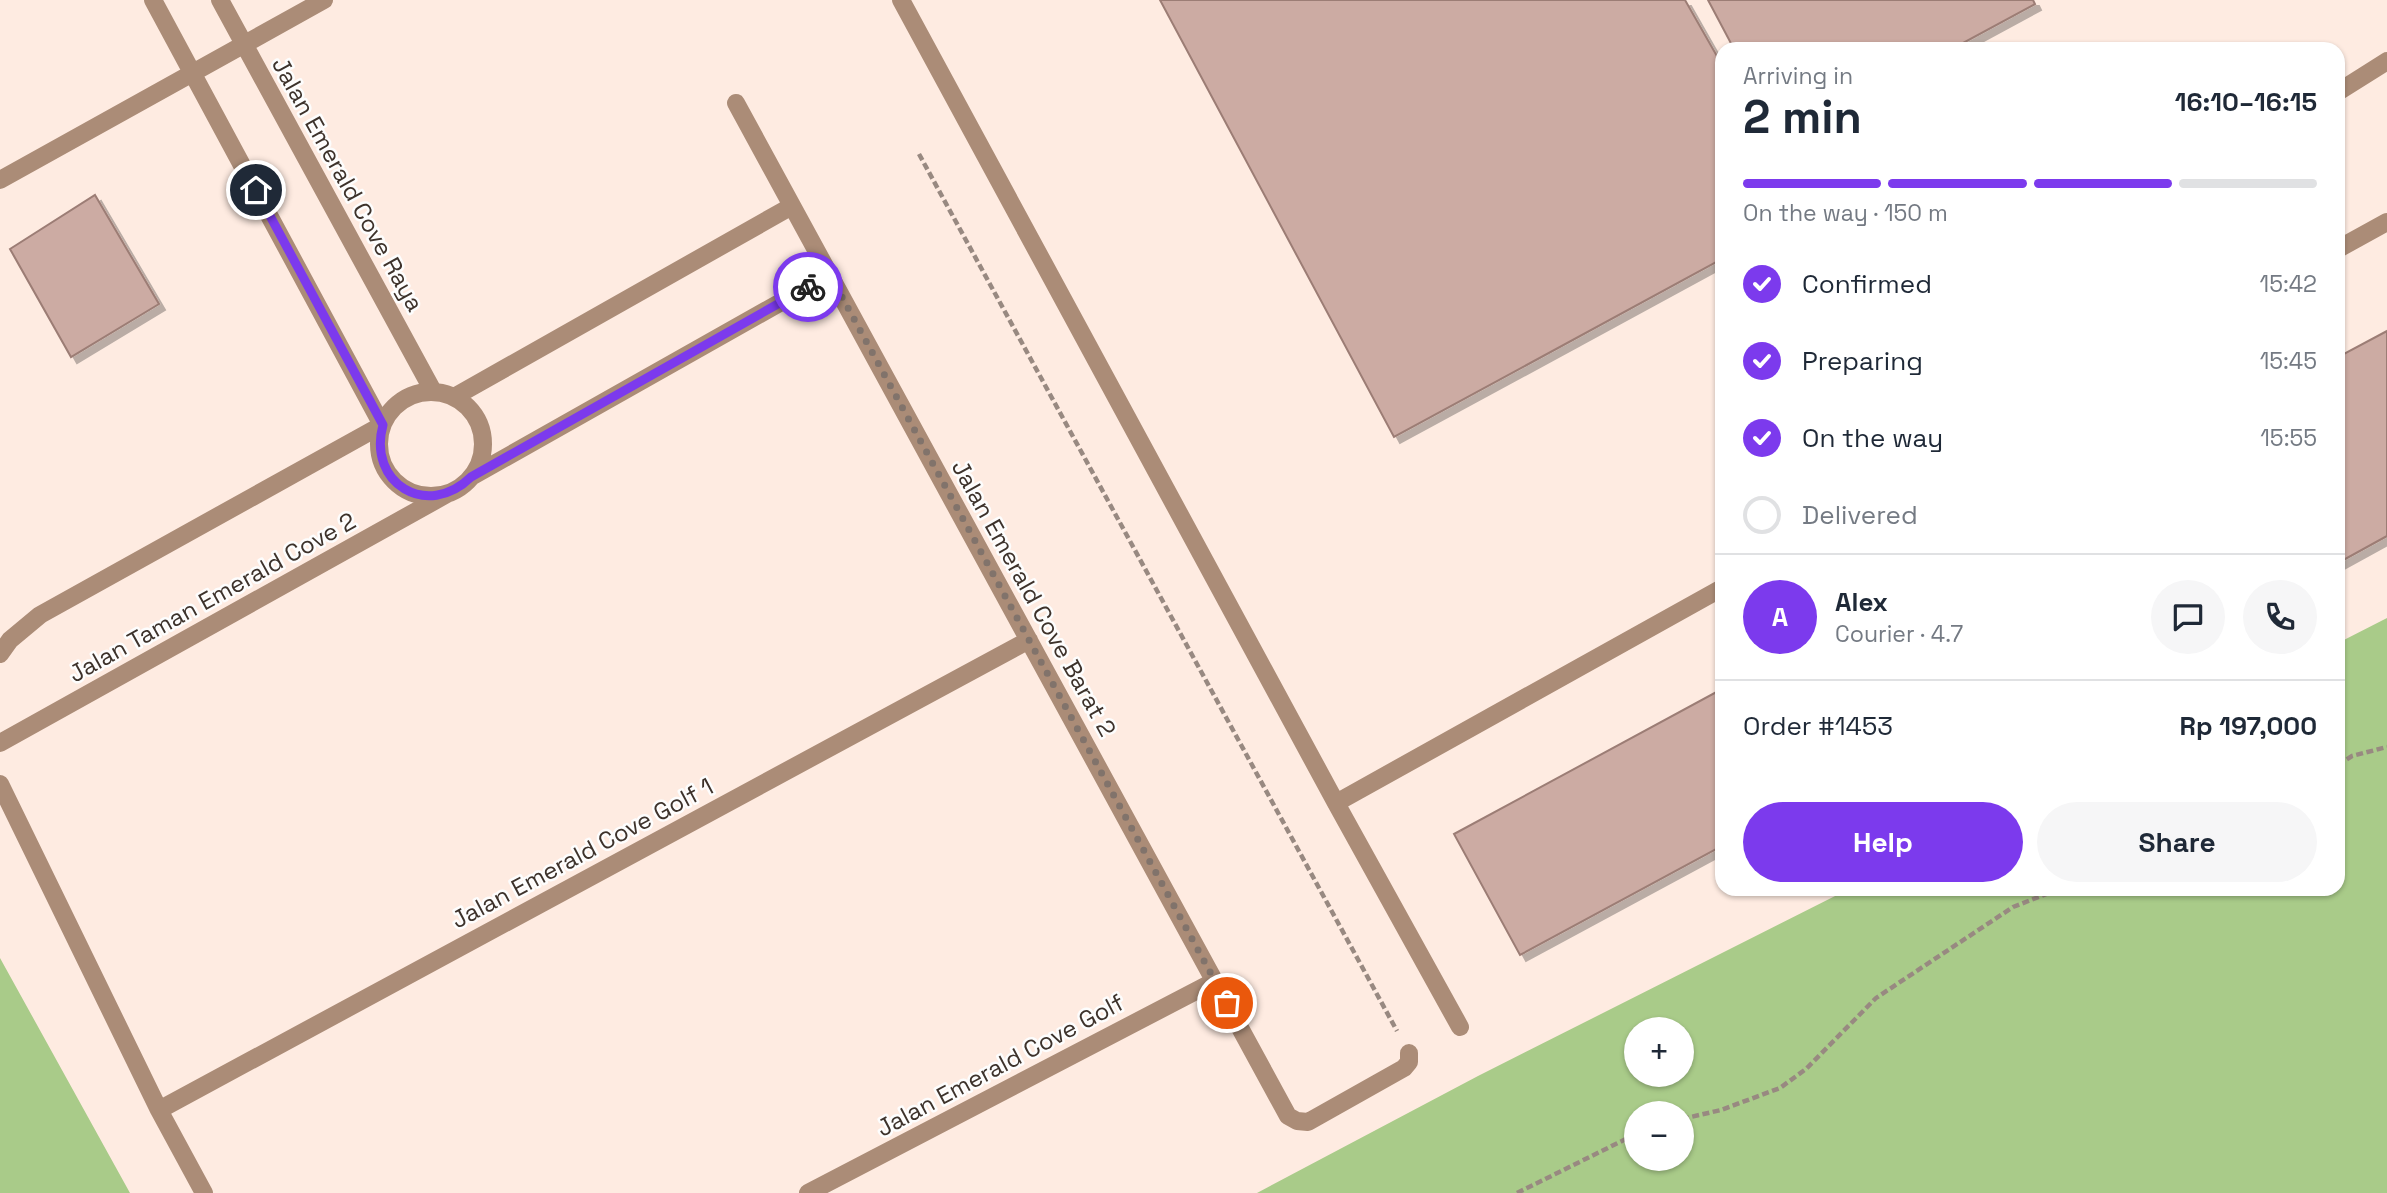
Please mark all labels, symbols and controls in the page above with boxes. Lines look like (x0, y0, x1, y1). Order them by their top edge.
street label: Jalan Emerald Cove Raya (265, 51, 431, 317)
text: Arriving in (1743, 61, 1853, 91)
text: 16:10–16:15 (2175, 85, 2317, 119)
text: 2 min (1743, 88, 1862, 146)
pin (226, 160, 286, 220)
icon: home (237, 171, 275, 209)
text: On the way · 150 m (1743, 198, 1948, 228)
courier (773, 252, 843, 322)
icon: check (1743, 265, 1781, 303)
text: Confirmed (1802, 267, 1932, 301)
icon: bike (789, 268, 827, 306)
text: 15:42 (2260, 269, 2317, 299)
icon: check (1743, 342, 1781, 380)
text: Preparing (1802, 344, 1923, 378)
text: 15:45 (2260, 346, 2317, 376)
icon: check (1743, 419, 1781, 457)
text: On the way (1802, 421, 1943, 455)
text: 15:55 (2260, 423, 2317, 453)
street label: Jalan Emerald Cove Barat 2 (945, 454, 1123, 742)
text: Delivered (1802, 498, 1918, 532)
street label: Jalan Taman Emerald Cove 2 (63, 505, 361, 689)
button: chat (2151, 580, 2225, 654)
button: phone (2243, 580, 2317, 654)
text: Alex (1835, 585, 1888, 619)
text: A (1772, 600, 1788, 634)
text: Courier · 4.7 (1835, 619, 1963, 649)
text: Order #1453 (1743, 709, 1893, 743)
text: Rp 197,000 (2180, 709, 2317, 743)
street label: Jalan Emerald Cove Golf 1 (446, 771, 718, 935)
button: Help (1743, 802, 2023, 882)
button: Share (2037, 802, 2317, 882)
pin (1197, 973, 1257, 1033)
icon: bag (1208, 984, 1246, 1022)
street label: Jalan Emerald Cove Golf (871, 987, 1129, 1143)
map controls (1624, 1017, 1694, 1171)
button: + (1624, 1017, 1694, 1087)
button: − (1624, 1101, 1694, 1171)

